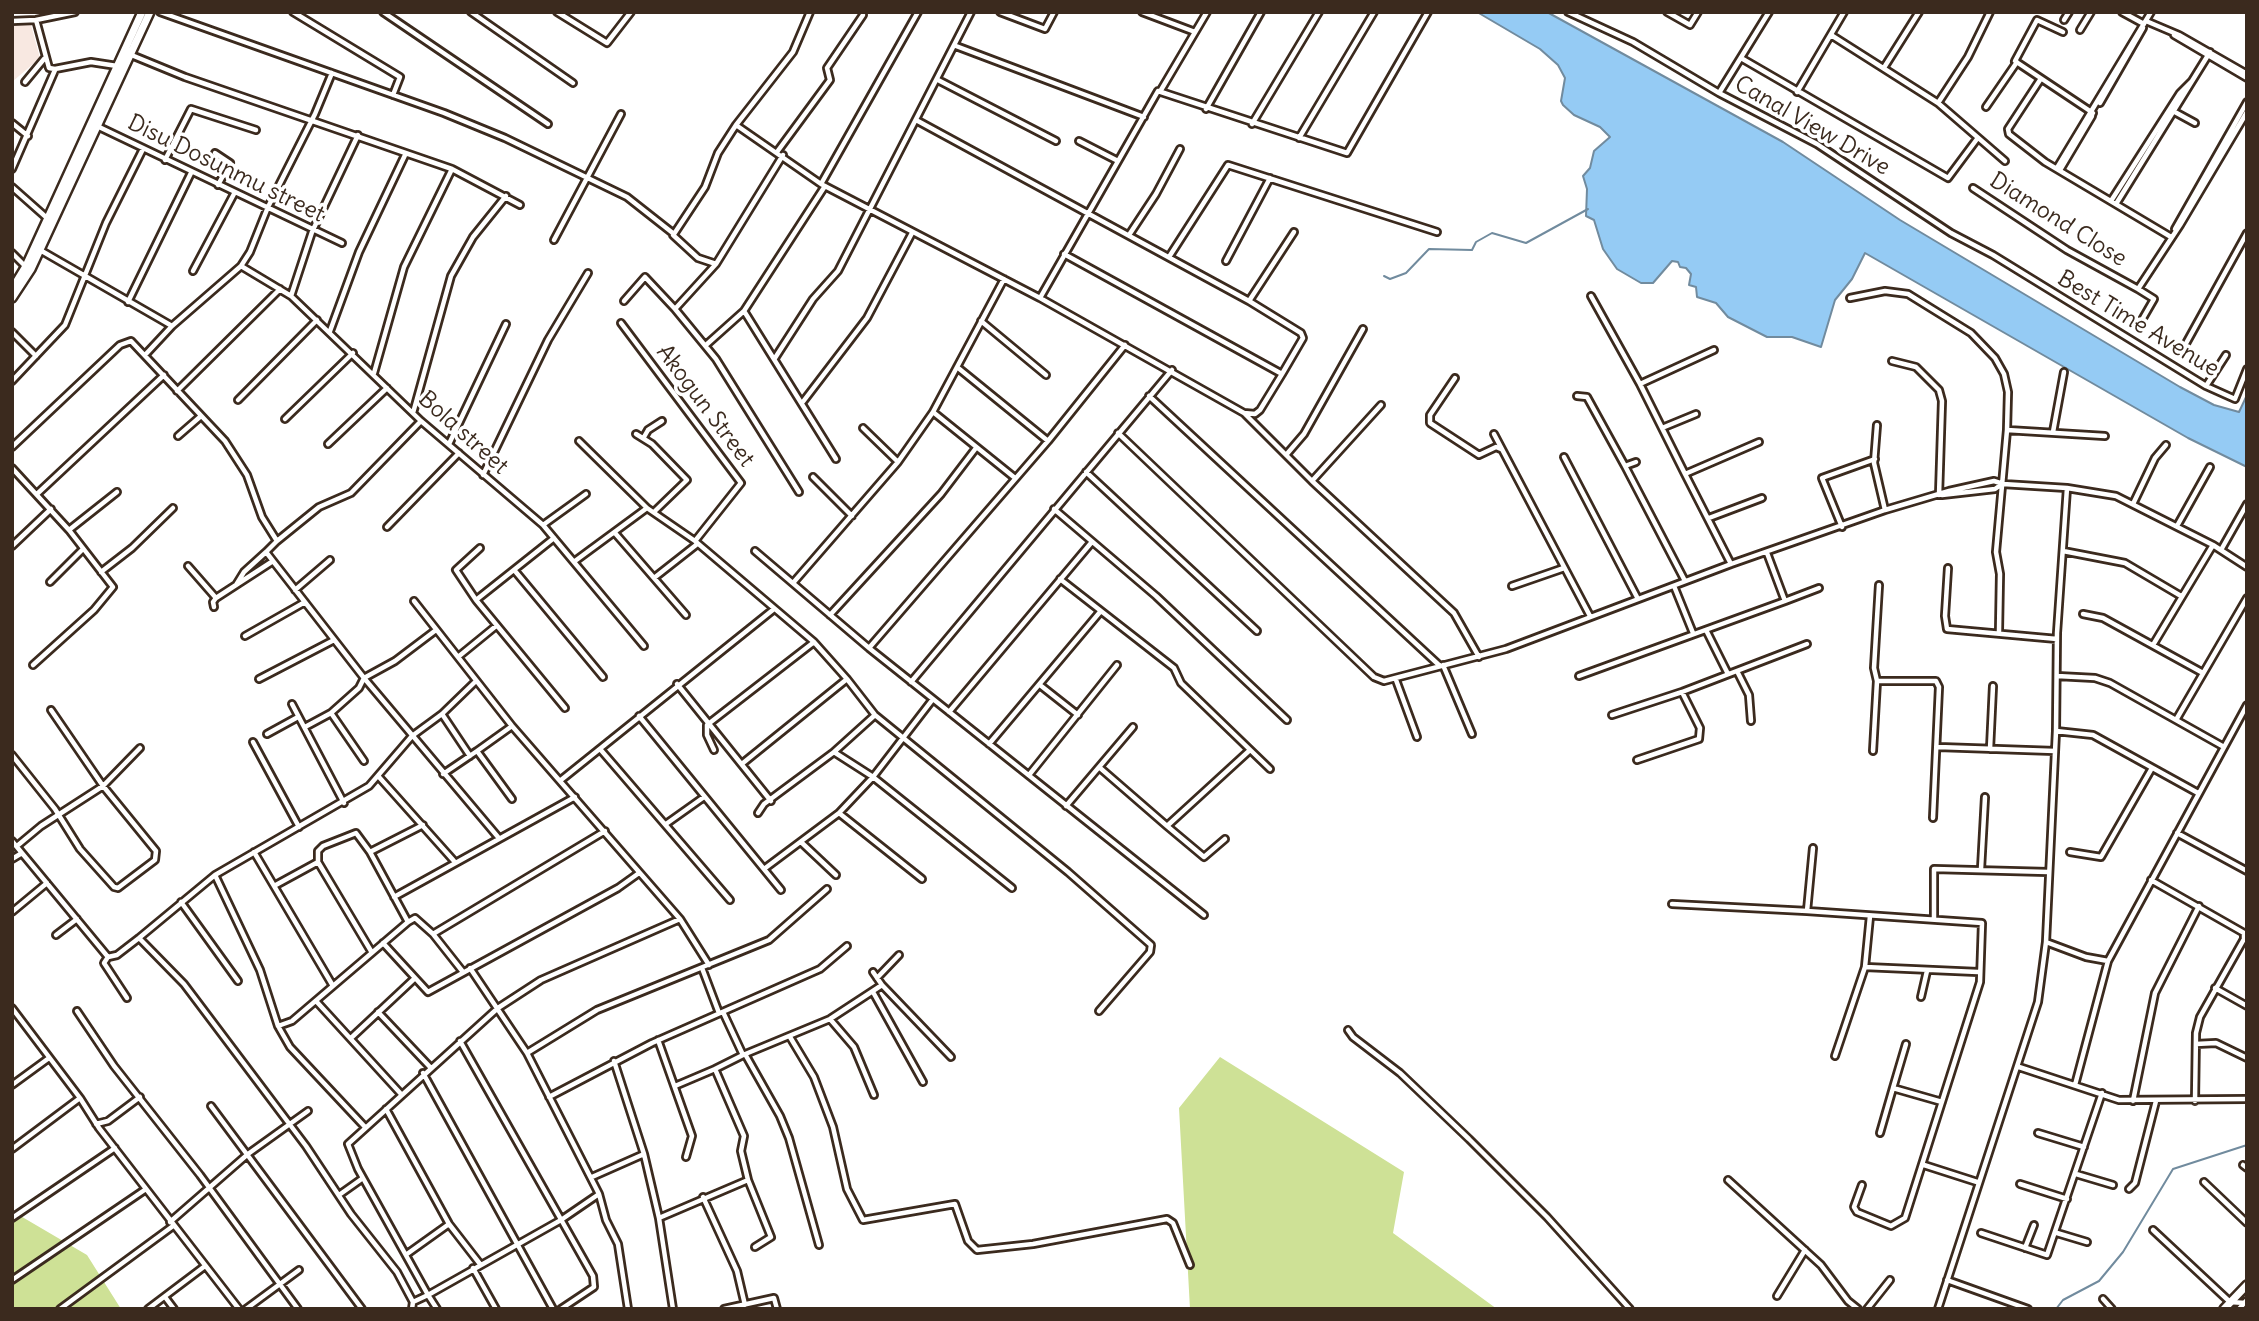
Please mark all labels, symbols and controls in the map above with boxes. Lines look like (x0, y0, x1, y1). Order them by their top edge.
street label: Canal View Drive (1729, 70, 1895, 182)
street label: Disu Dosunmu street (123, 109, 329, 229)
street label: Diamond Close (1985, 167, 2131, 273)
street label: Best Time Avenue (2052, 265, 2224, 383)
street label: Akogun Street (650, 340, 760, 472)
street label: Bola street (412, 386, 514, 480)

